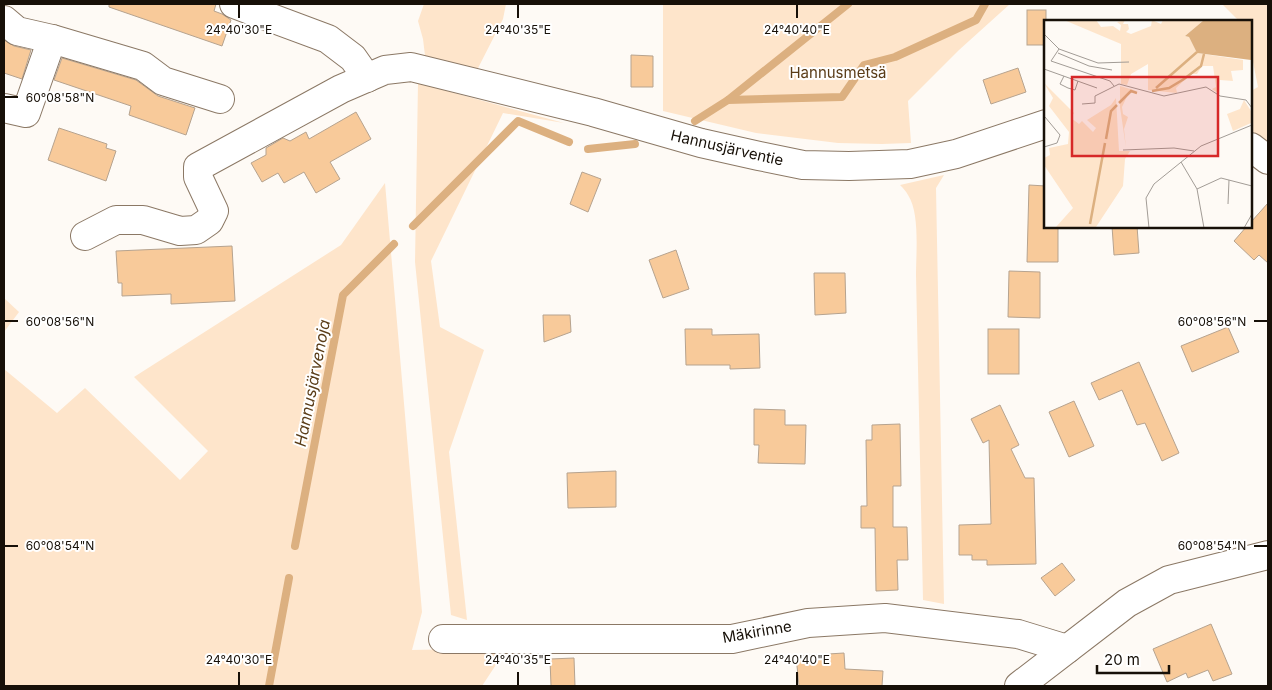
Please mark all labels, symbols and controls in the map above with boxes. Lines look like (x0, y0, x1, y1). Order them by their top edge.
inset map (1044, 20, 1252, 228)
text: 24°40'30"E (206, 22, 272, 37)
text: 24°40'35"E (485, 22, 551, 37)
text: 24°40'40"E (764, 22, 830, 37)
park label: Hannusmetsä (789, 63, 887, 82)
text: 60°08'58"N (26, 90, 94, 105)
street label: Hannusjärventie (669, 125, 785, 170)
text: 60°08'56"N (26, 314, 94, 329)
text: 60°08'56"N (1178, 314, 1246, 329)
water label: Hannusjärvenoja (290, 318, 334, 448)
text: 60°08'54"N (26, 538, 94, 553)
text: 60°08'54"N (1178, 538, 1246, 553)
street label: Mäkirinne (721, 616, 793, 647)
scale bar (1097, 642, 1170, 674)
text: 20 m (1104, 650, 1140, 669)
text: 24°40'30"E (206, 652, 272, 667)
text: 24°40'35"E (485, 652, 551, 667)
text: 24°40'40"E (764, 652, 830, 667)

